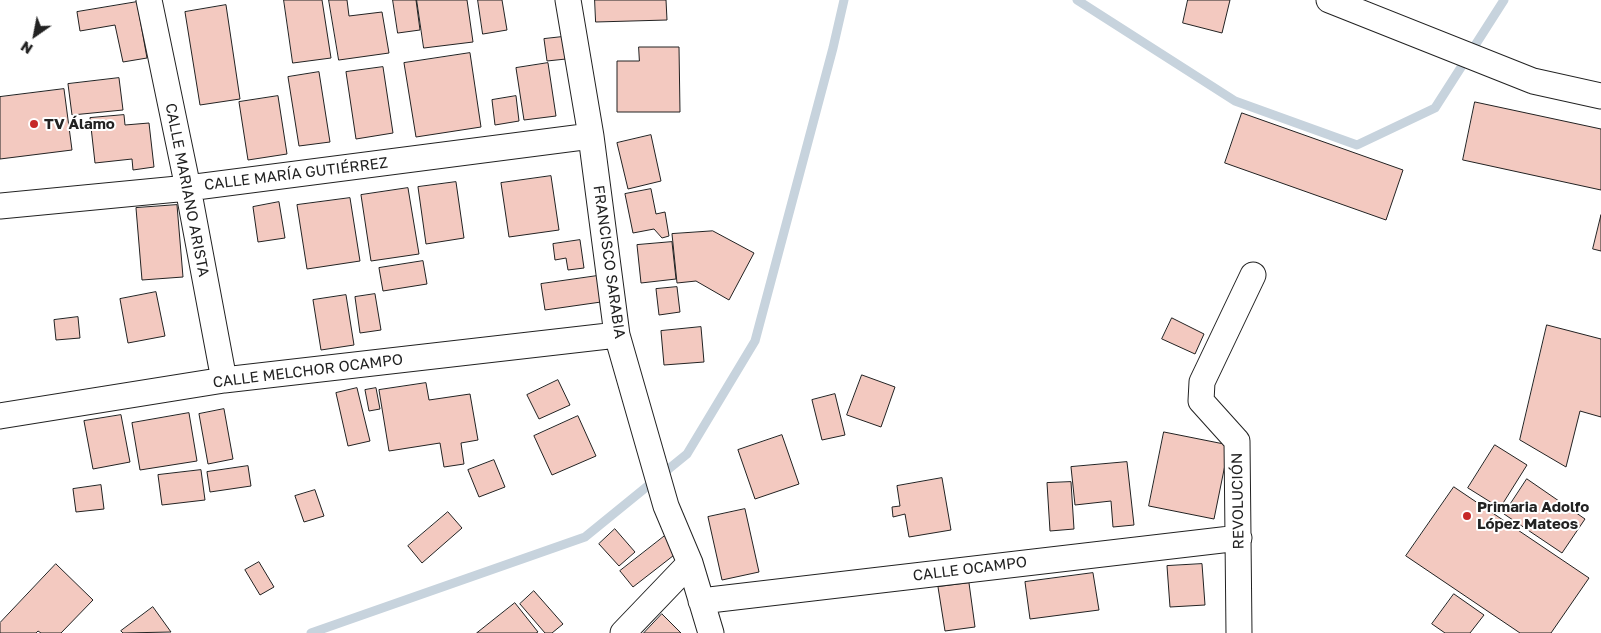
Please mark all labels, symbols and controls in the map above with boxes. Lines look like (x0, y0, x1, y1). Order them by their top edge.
north arrow (10, 10, 60, 60)
text: N (17, 38, 36, 58)
street label: CALLE MARIANO ARISTA (161, 102, 213, 278)
place label: TV Álamo (44, 115, 115, 133)
marker: TV Álamo (28, 118, 40, 130)
street label: CALLE MARÍA GUTIÉRREZ (203, 154, 389, 194)
street label: FRANCISCO SARABIA (589, 184, 629, 340)
street label: CALLE MELCHOR OCAMPO (212, 350, 404, 392)
street label: REVOLUCIÓN (1228, 452, 1248, 550)
place label: Primaria Adolfo López Mateos (1477, 498, 1589, 533)
marker: Primaria Adolfo López Mateos (1461, 510, 1473, 522)
street label: CALLE OCAMPO (912, 553, 1028, 585)

